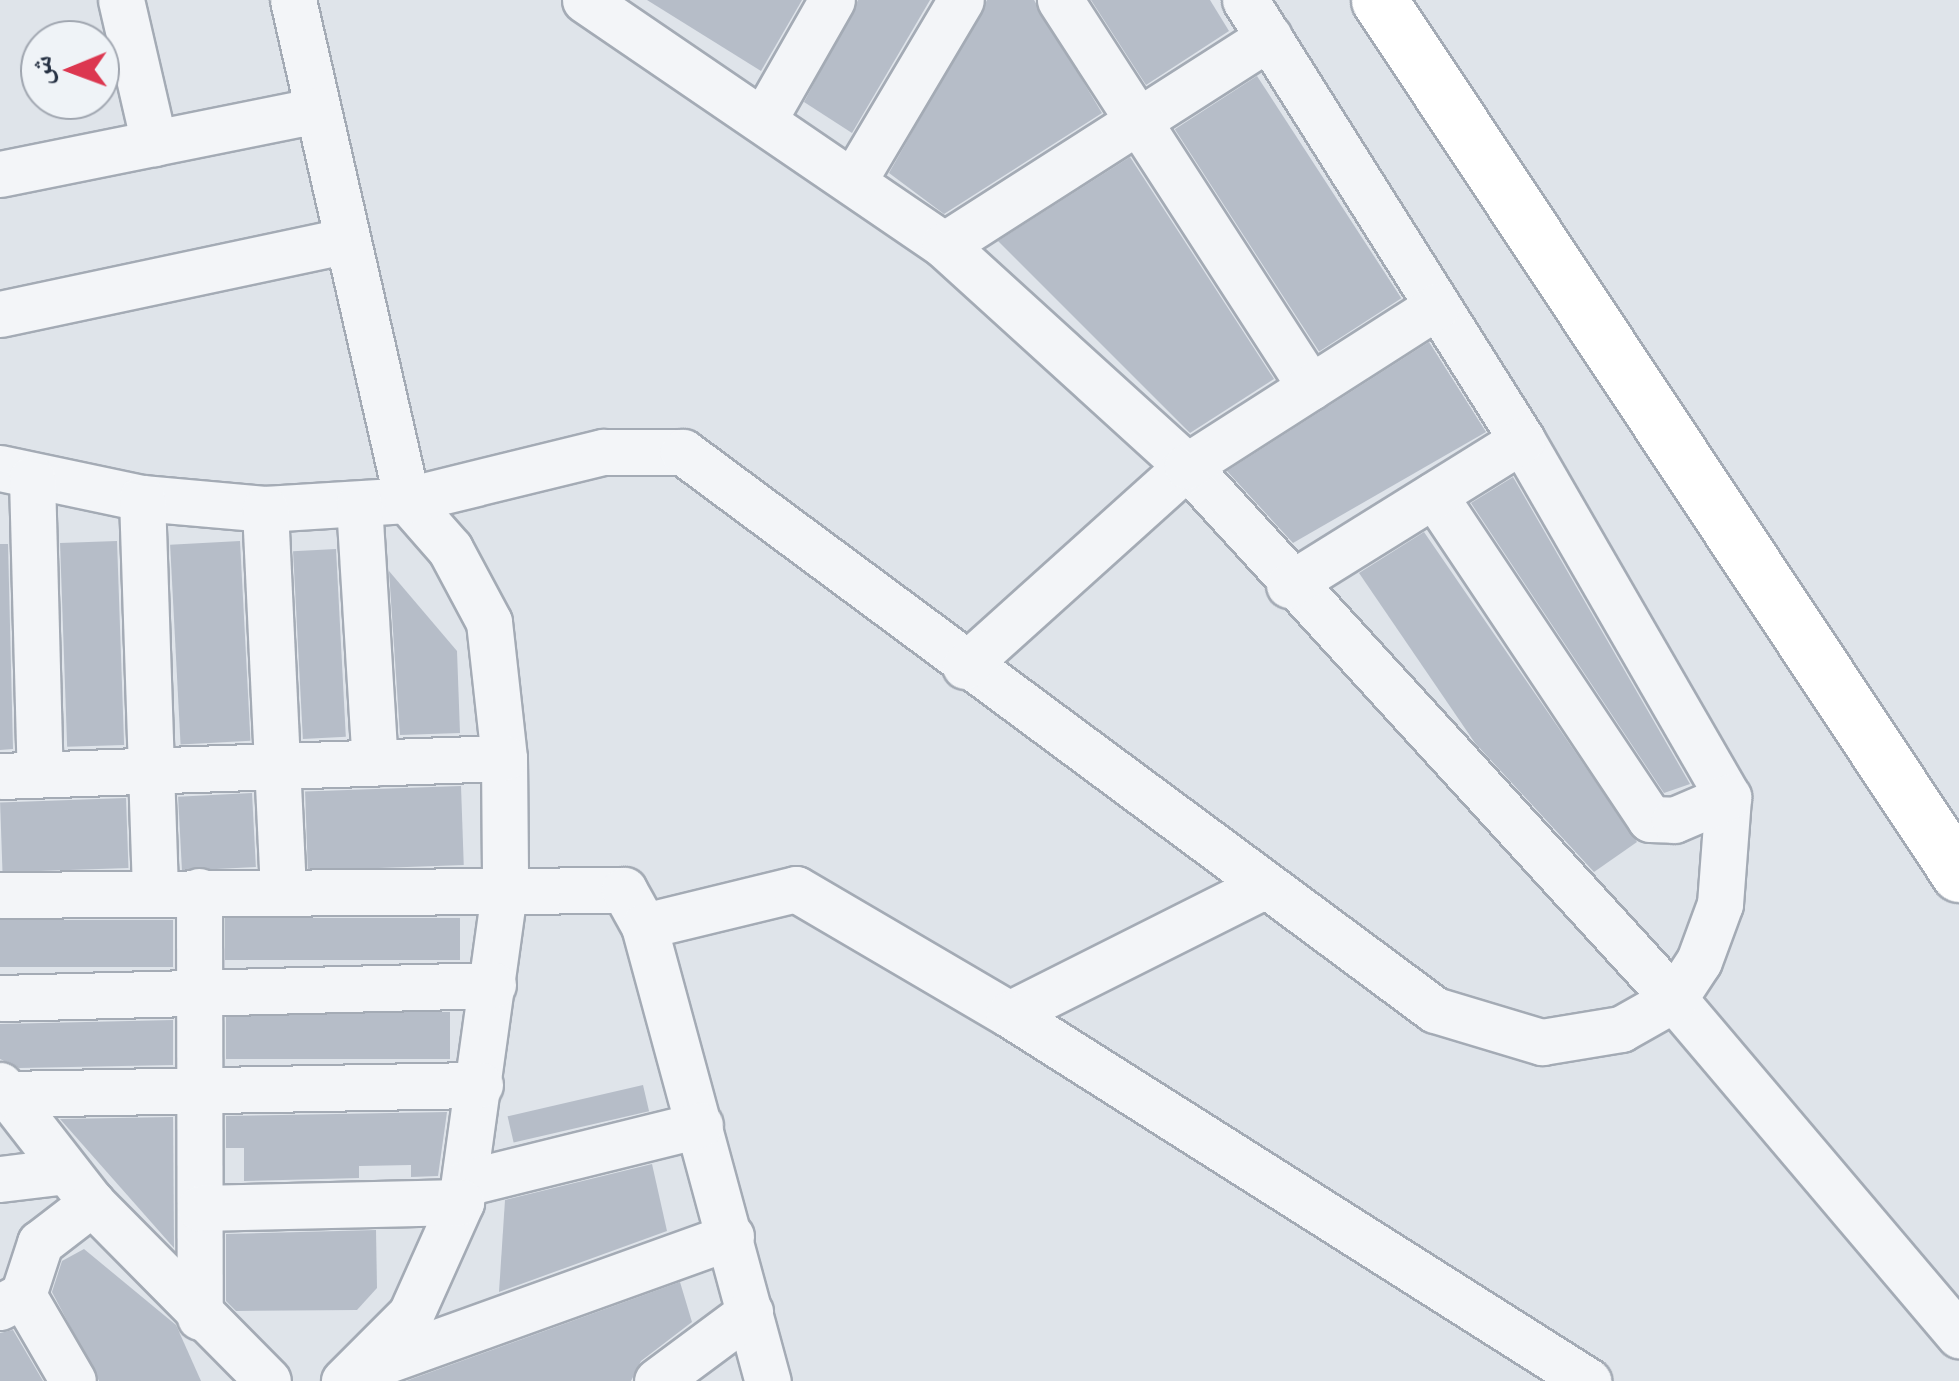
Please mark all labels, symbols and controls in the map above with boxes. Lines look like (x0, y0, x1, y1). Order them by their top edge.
north arrow (20, 20, 120, 120)
text: ش (25, 55, 59, 86)

